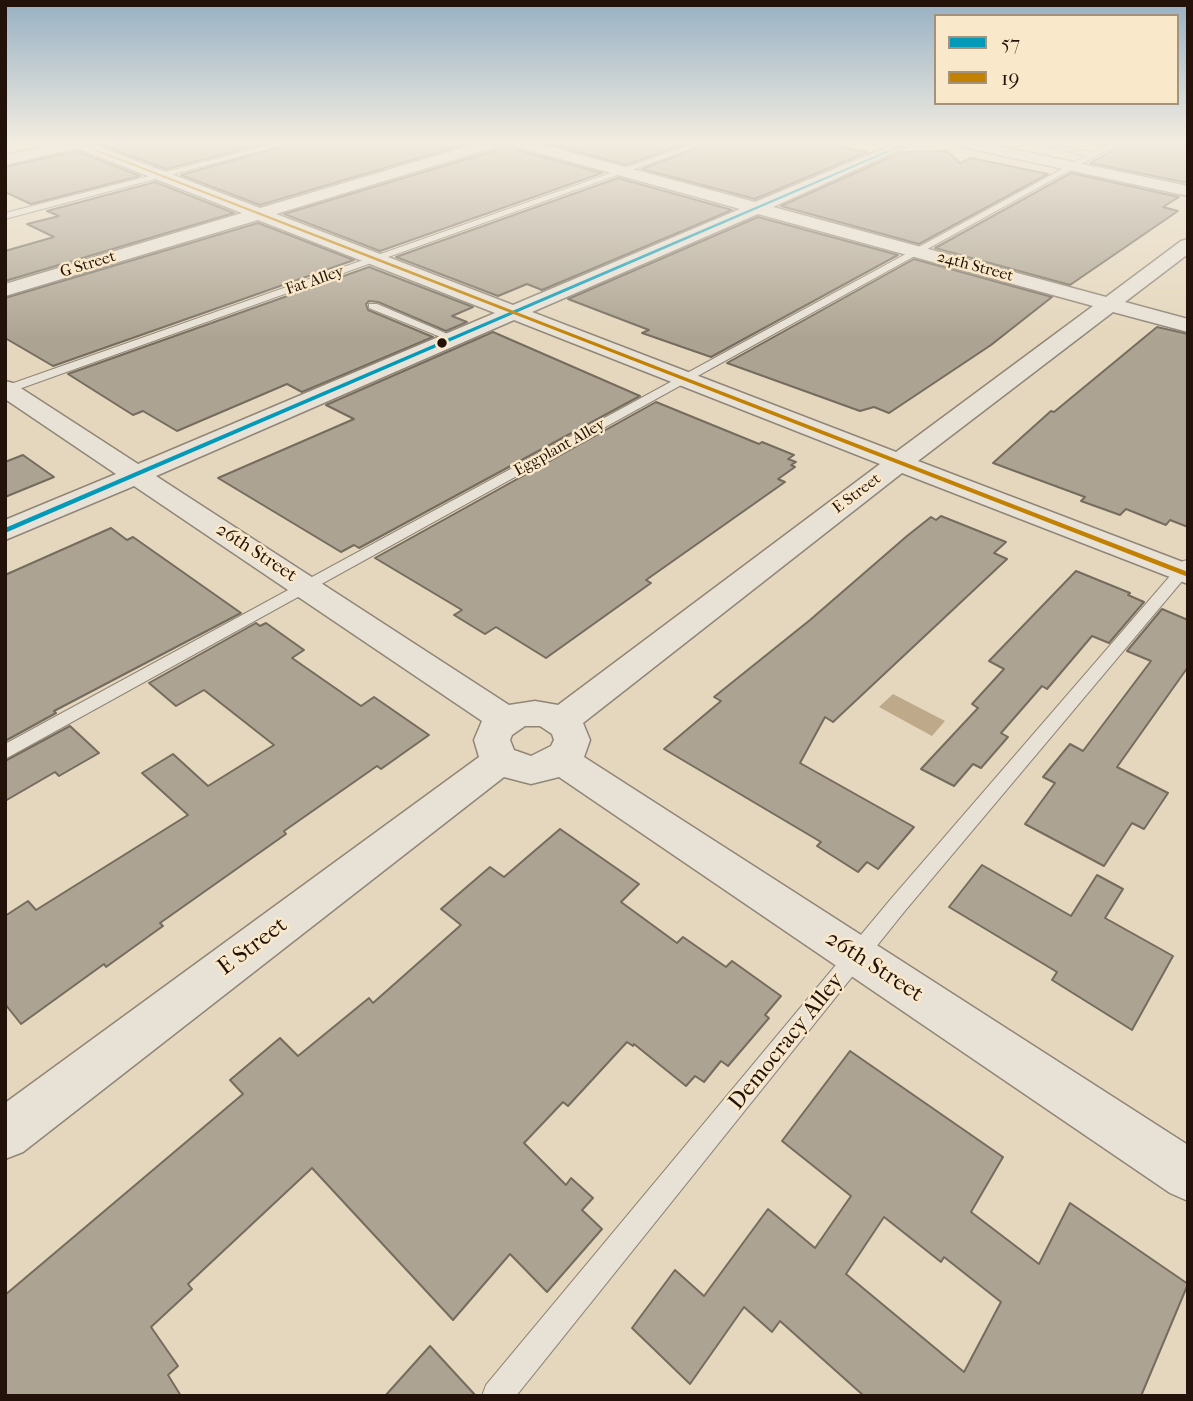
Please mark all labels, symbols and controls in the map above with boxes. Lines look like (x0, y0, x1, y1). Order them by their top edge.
legend (934, 14, 1179, 105)
text: 57 (1001, 31, 1020, 55)
text: 19 (1001, 66, 1020, 90)
street label: G Street (58, 247, 118, 283)
street label: 24th Street (935, 248, 1015, 286)
street label: Fat Alley (283, 262, 347, 300)
unlabelled marker (435, 336, 449, 350)
street label: Eggplant Alley (511, 415, 609, 481)
street label: E Street (829, 470, 885, 518)
street label: 26th Street (211, 518, 301, 588)
street label: E Street (213, 912, 293, 982)
street label: 26th Street (820, 925, 928, 1009)
street label: Democracy Alley (723, 968, 851, 1116)

